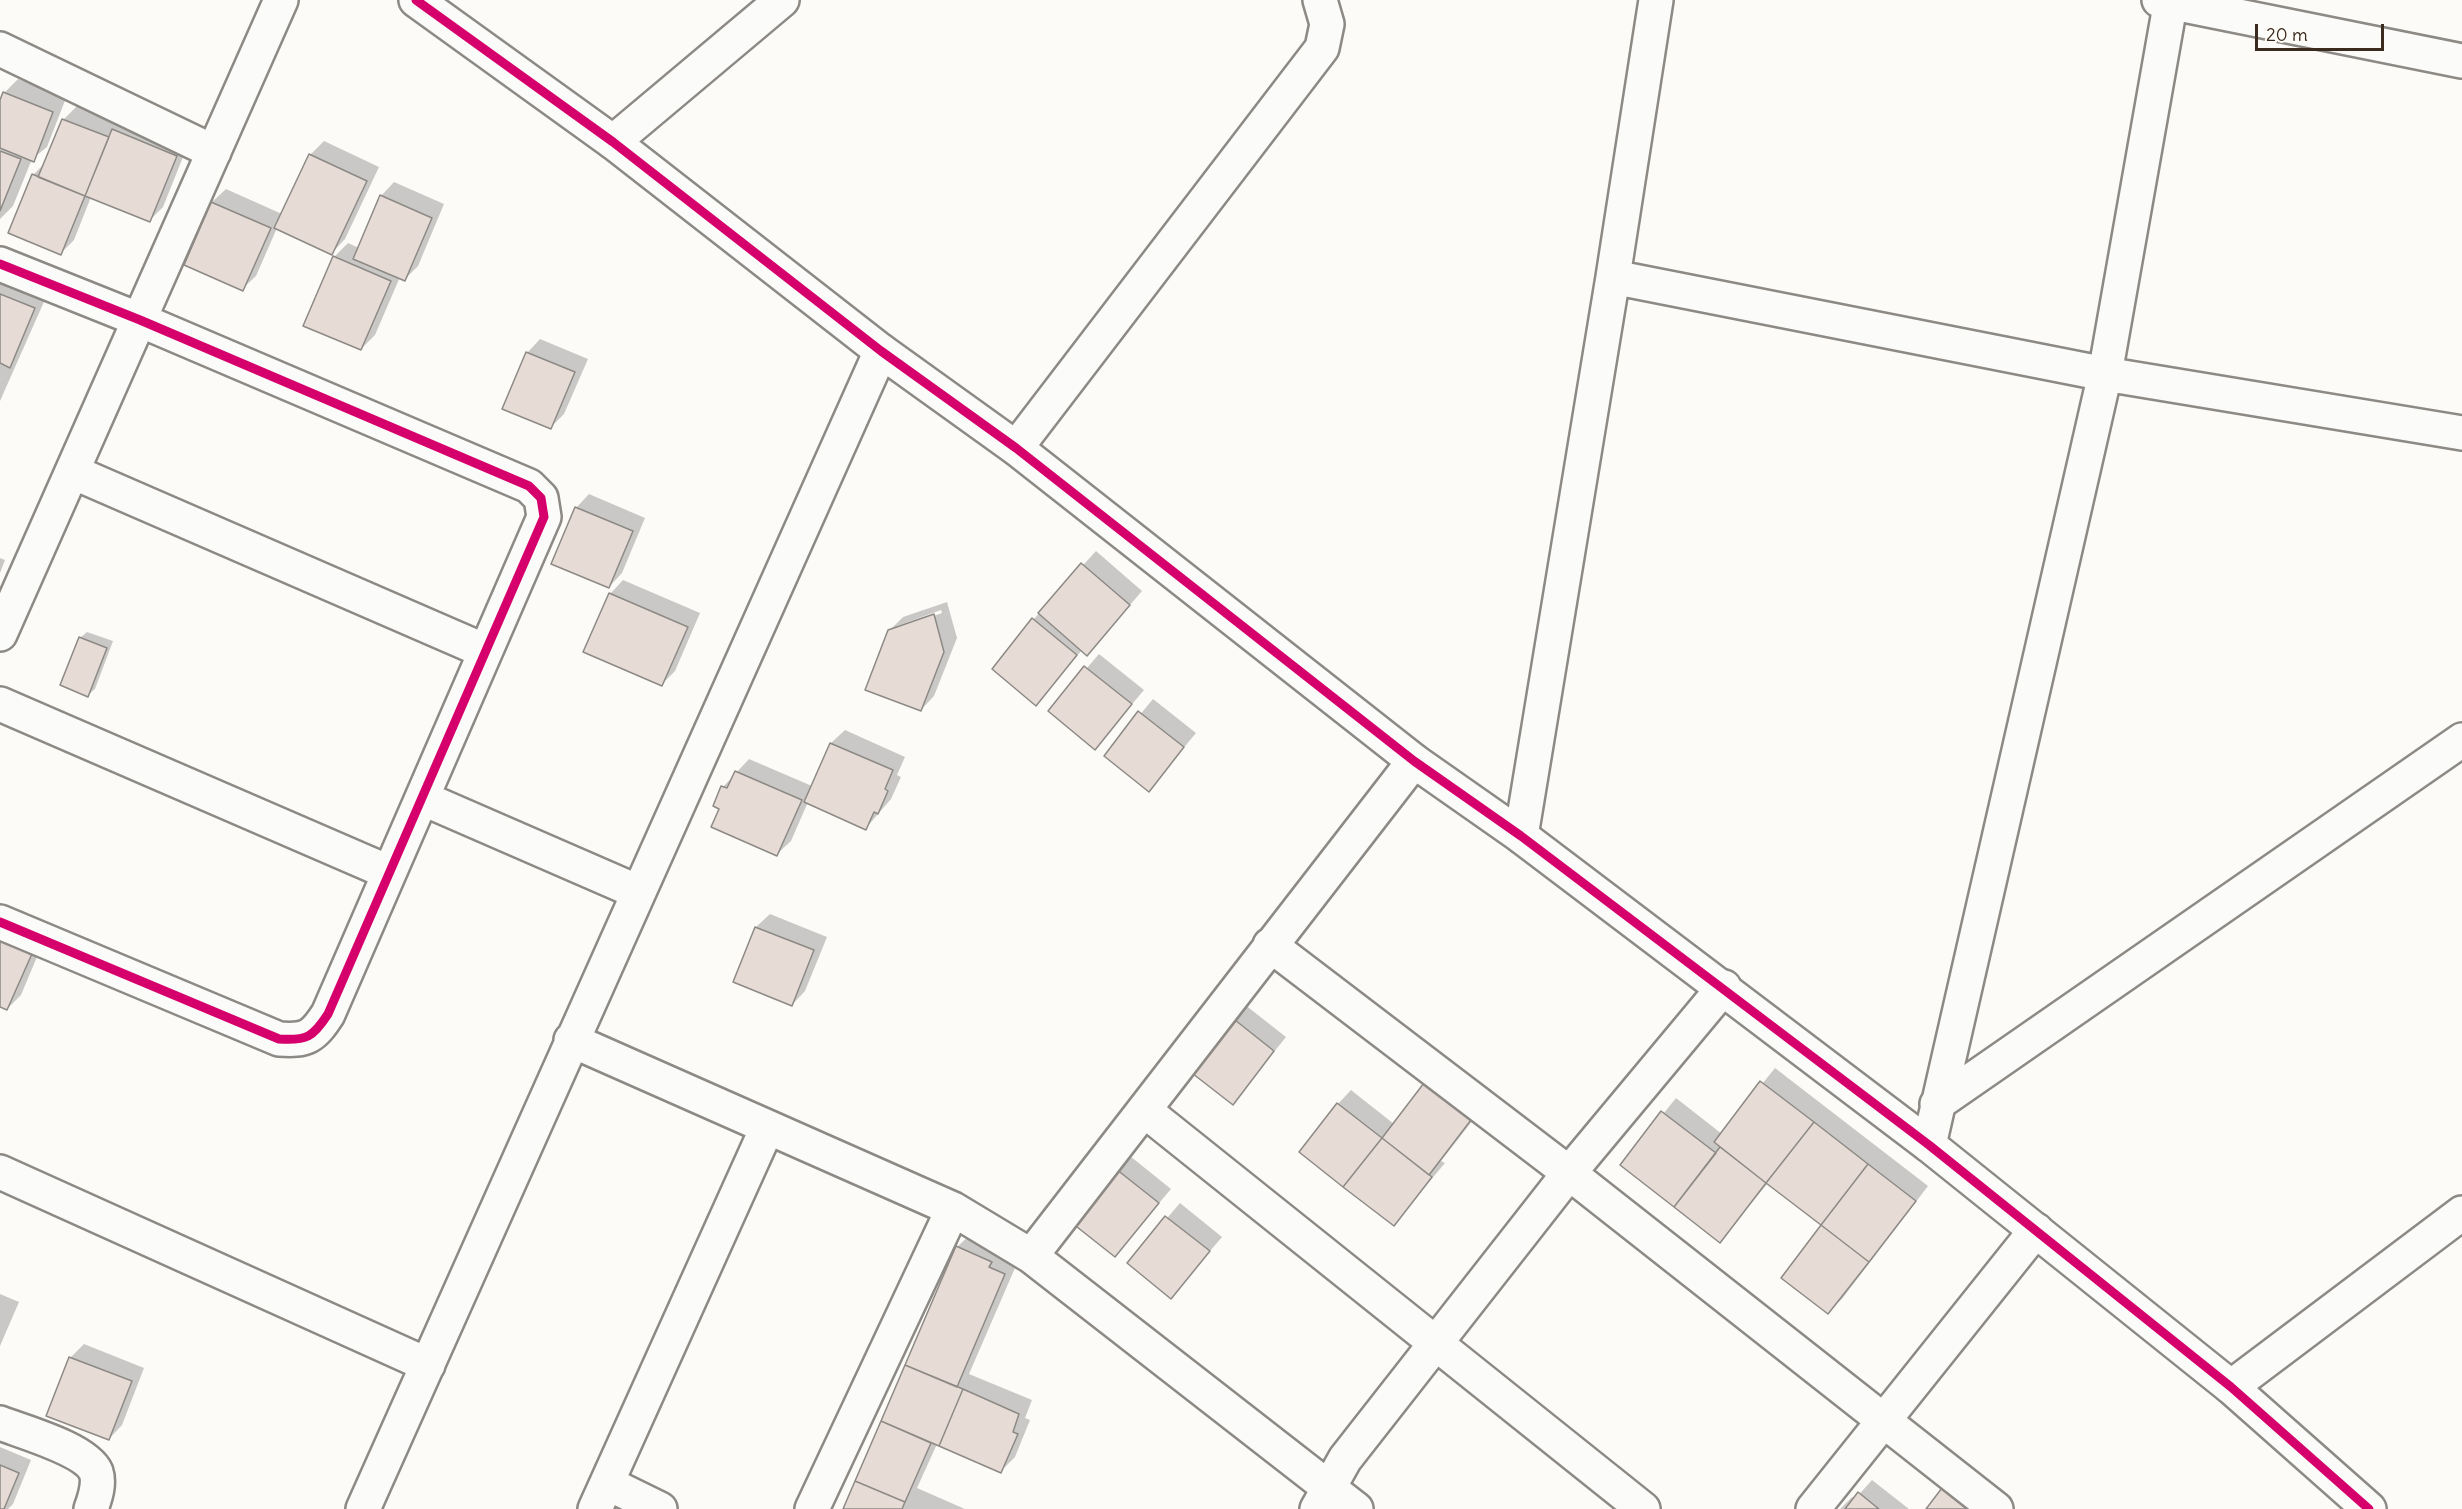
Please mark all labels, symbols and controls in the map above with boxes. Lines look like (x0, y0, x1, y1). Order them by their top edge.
scale bar (2258, 12, 2387, 50)
text: 20 m (2266, 23, 2308, 46)

